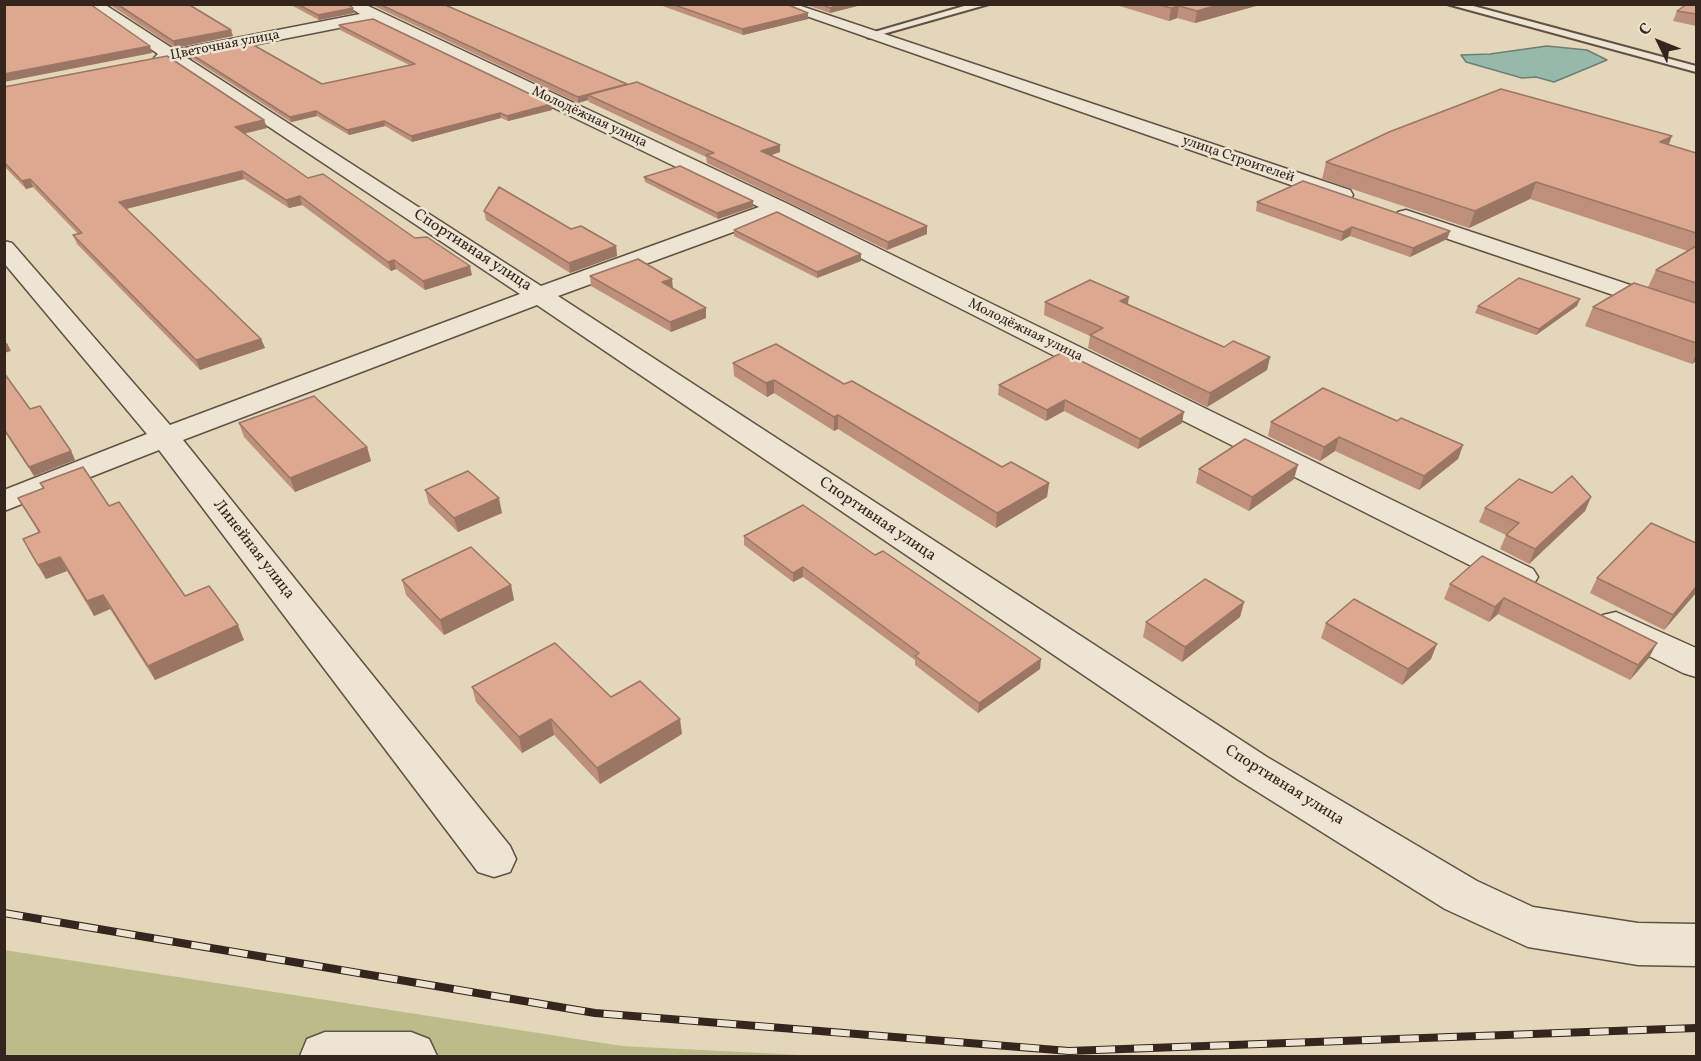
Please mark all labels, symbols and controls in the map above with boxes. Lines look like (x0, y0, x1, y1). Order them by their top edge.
north arrow (1629, 12, 1689, 72)
text: С (1634, 18, 1657, 41)
street label: Цветочная улица (169, 27, 281, 65)
street label: Молодёжная улица (529, 84, 649, 152)
street label: улица Строителей (1180, 133, 1296, 187)
street label: Спортивная улица (409, 206, 535, 296)
street label: Молодёжная улица (965, 296, 1085, 366)
street label: Спортивная улица (815, 474, 939, 566)
street label: Линейная улица (208, 496, 298, 604)
street label: Спортивная улица (1221, 742, 1347, 830)

